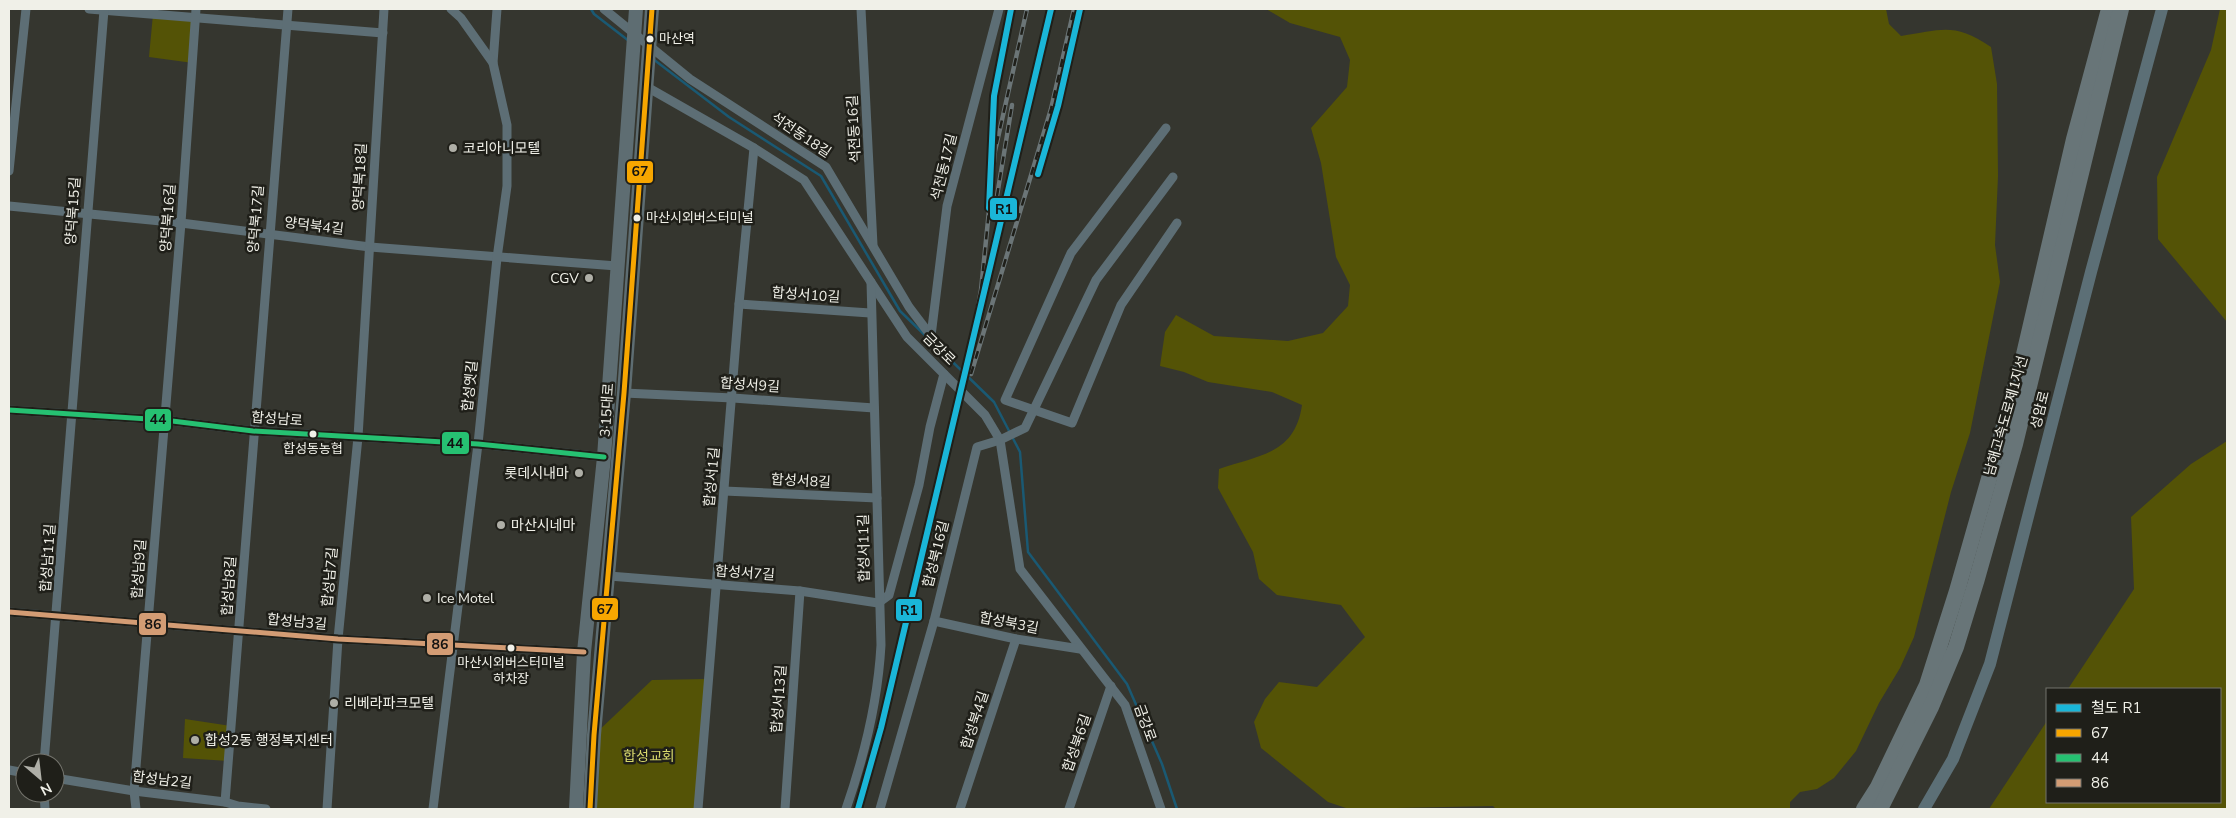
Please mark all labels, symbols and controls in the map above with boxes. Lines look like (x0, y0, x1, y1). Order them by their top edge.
place label: 마산역 (659, 30, 695, 48)
marker: 마산역 (645, 34, 655, 44)
street label: 석전동16길 (843, 94, 865, 164)
street label: 석전동18길 (767, 108, 835, 162)
street label: 석전동17길 (927, 132, 961, 202)
place label: 코리아니모텔 (463, 139, 540, 158)
street label: 양덕북18길 (349, 142, 371, 212)
marker: 코리아니모텔 (447, 142, 459, 154)
line badge: 67 (626, 160, 654, 184)
text: 67 (632, 162, 648, 181)
street label: 양덕북15길 (61, 176, 85, 246)
street label: 양덕북16길 (156, 183, 180, 253)
street label: 양덕북17길 (244, 184, 268, 254)
line badge: R1 (989, 197, 1018, 221)
text: R1 (995, 200, 1013, 219)
place label: 마산시외버스터미널 (646, 209, 754, 227)
street label: 양덕북4길 (283, 213, 345, 239)
marker: 마산시외버스터미널 (632, 213, 642, 223)
place label: CGV (550, 269, 579, 288)
marker: CGV (583, 272, 595, 284)
street label: 합성서10길 (771, 283, 841, 307)
street label: 금강로 (919, 329, 959, 369)
street label: 남해고속도로제1지선 (1980, 354, 2032, 478)
street label: 합성옛길 (458, 359, 482, 413)
street label: 합성서9길 (719, 373, 781, 397)
street label: 3·15대로 (596, 382, 618, 438)
street label: 성암로 (2026, 389, 2054, 431)
line badge: 44 (144, 408, 172, 432)
street label: 합성남로 (251, 408, 303, 430)
text: 44 (150, 410, 167, 429)
marker: 합성동농협 (308, 429, 318, 439)
line badge: 44 (441, 431, 470, 455)
text: 44 (447, 434, 464, 453)
place label: 합성동농협 (283, 440, 343, 458)
street label: 합성서1길 (700, 446, 724, 508)
place label: 롯데시내마 (505, 464, 569, 483)
marker: 롯데시내마 (573, 467, 585, 479)
street label: 합성서8길 (771, 470, 831, 492)
street label: 합성서11길 (854, 514, 874, 582)
place label: 마산시네마 (511, 516, 576, 535)
marker: 마산시네마 (495, 519, 507, 531)
street label: 합성북16길 (919, 519, 953, 589)
street label: 합성남11길 (36, 523, 60, 593)
street label: 합성남9길 (127, 538, 151, 600)
street label: 합성남7길 (318, 546, 342, 608)
street label: 합성남8길 (217, 555, 241, 617)
street label: 합성서7길 (714, 561, 776, 585)
place label: Ice Motel (437, 589, 495, 608)
marker: Ice Motel (421, 592, 433, 604)
line badge: 67 (591, 597, 619, 621)
line badge: R1 (895, 598, 923, 622)
text: 67 (597, 600, 613, 619)
text: R1 (900, 601, 918, 620)
street label: 합성북3길 (978, 608, 1040, 638)
street label: 합성남3길 (266, 610, 328, 634)
line badge: 86 (138, 612, 167, 636)
text: 86 (145, 615, 161, 634)
line badge: 86 (426, 632, 454, 656)
text: 86 (432, 635, 448, 654)
marker: 마산시외버스터미널 하차장 (506, 643, 516, 653)
place label: 마산시외버스터미널 하차장 (457, 654, 565, 688)
street label: 합성서13길 (767, 664, 791, 734)
legend (2046, 688, 2221, 803)
street label: 합성북4길 (957, 689, 993, 751)
place label: 리베라파크모텔 (344, 694, 434, 713)
marker: 리베라파크모텔 (328, 697, 340, 709)
text: 철도 R1 (2091, 698, 2142, 718)
street label: 금강로 (1129, 702, 1161, 745)
street label: 합성북6길 (1058, 712, 1096, 774)
text: 67 (2091, 723, 2109, 743)
place label: 합성2동 행정복지센터 (205, 731, 333, 750)
marker: 합성2동 행정복지센터 (189, 734, 201, 746)
park label: 합성교회 (623, 747, 675, 766)
text: 44 (2091, 748, 2109, 768)
north arrow (15, 753, 65, 803)
street label: 합성남2길 (131, 767, 193, 793)
text: 86 (2091, 773, 2109, 793)
text: N (37, 778, 55, 800)

